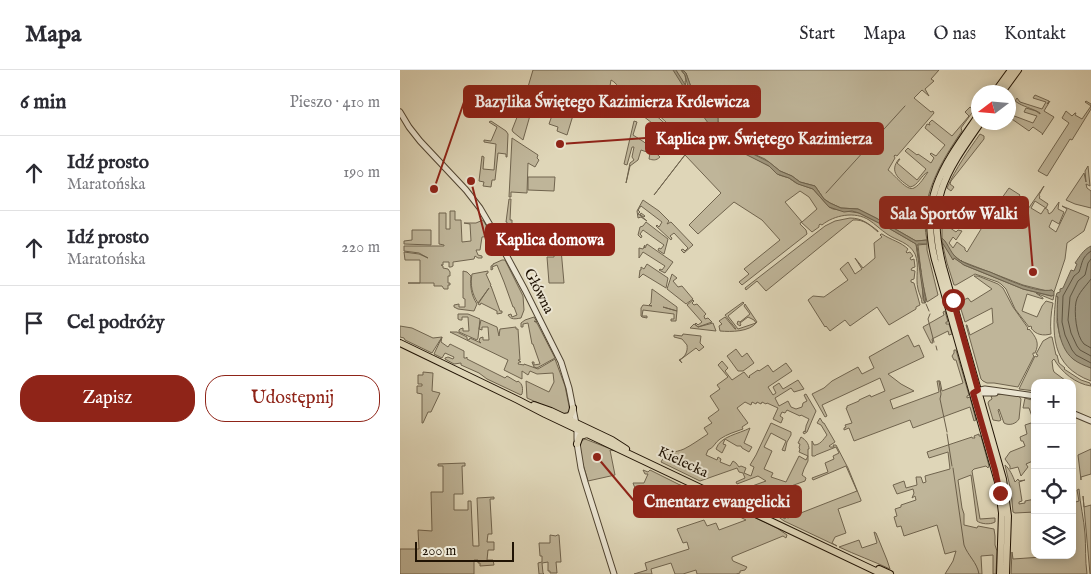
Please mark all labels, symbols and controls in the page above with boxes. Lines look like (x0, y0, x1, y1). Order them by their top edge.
text: Mapa (25, 19, 81, 50)
text: Start (799, 23, 835, 46)
text: Mapa (863, 23, 906, 46)
text: O nas (934, 23, 976, 46)
text: Kontakt (1004, 23, 1066, 46)
north arrow (971, 85, 1016, 130)
callout: Bazylika Świętego Kazimierza Królewicza (464, 86, 760, 117)
text: 6 min (20, 89, 66, 116)
text: Bazylika Świętego Kazimierza Królewicza (474, 91, 751, 113)
text: Pieszo · 410 m (290, 93, 380, 113)
callout: Kaplica pw. Świętego Kazimierza (646, 123, 883, 154)
text: Kaplica pw. Świętego Kazimierza (656, 128, 873, 150)
text: Idź prosto (67, 151, 149, 175)
icon: ahead (20, 159, 48, 187)
text: 190 m (343, 163, 380, 183)
text: Maratońska (67, 175, 145, 195)
callout: Sala Sportów Walki (880, 197, 1028, 228)
text: Sala Sportów Walki (890, 205, 1018, 225)
callout: Kaplica domowa (486, 224, 614, 255)
text: Idź prosto (67, 226, 149, 250)
text: Kaplica domowa (496, 231, 605, 251)
icon: ahead (20, 234, 48, 262)
text: 220 m (341, 238, 380, 258)
text: Maratońska (67, 250, 145, 270)
street label: Główna (520, 265, 559, 317)
route start (942, 289, 965, 312)
icon: arrive (20, 309, 48, 337)
text: Cel podróży (67, 311, 165, 335)
button: Zapisz (20, 375, 195, 422)
button: Udostępnij (205, 375, 380, 422)
map controls (1031, 379, 1076, 559)
button: + (1031, 379, 1076, 424)
button: − (1031, 424, 1076, 469)
street label: Kielecka (655, 442, 712, 482)
button: locate (1031, 469, 1076, 514)
route end (989, 482, 1012, 505)
callout: Cmentarz ewangelicki (634, 486, 801, 517)
text: Cmentarz ewangelicki (644, 493, 791, 513)
button: layers (1031, 514, 1076, 559)
scale bar (415, 539, 514, 562)
text: 200 m (422, 542, 456, 560)

